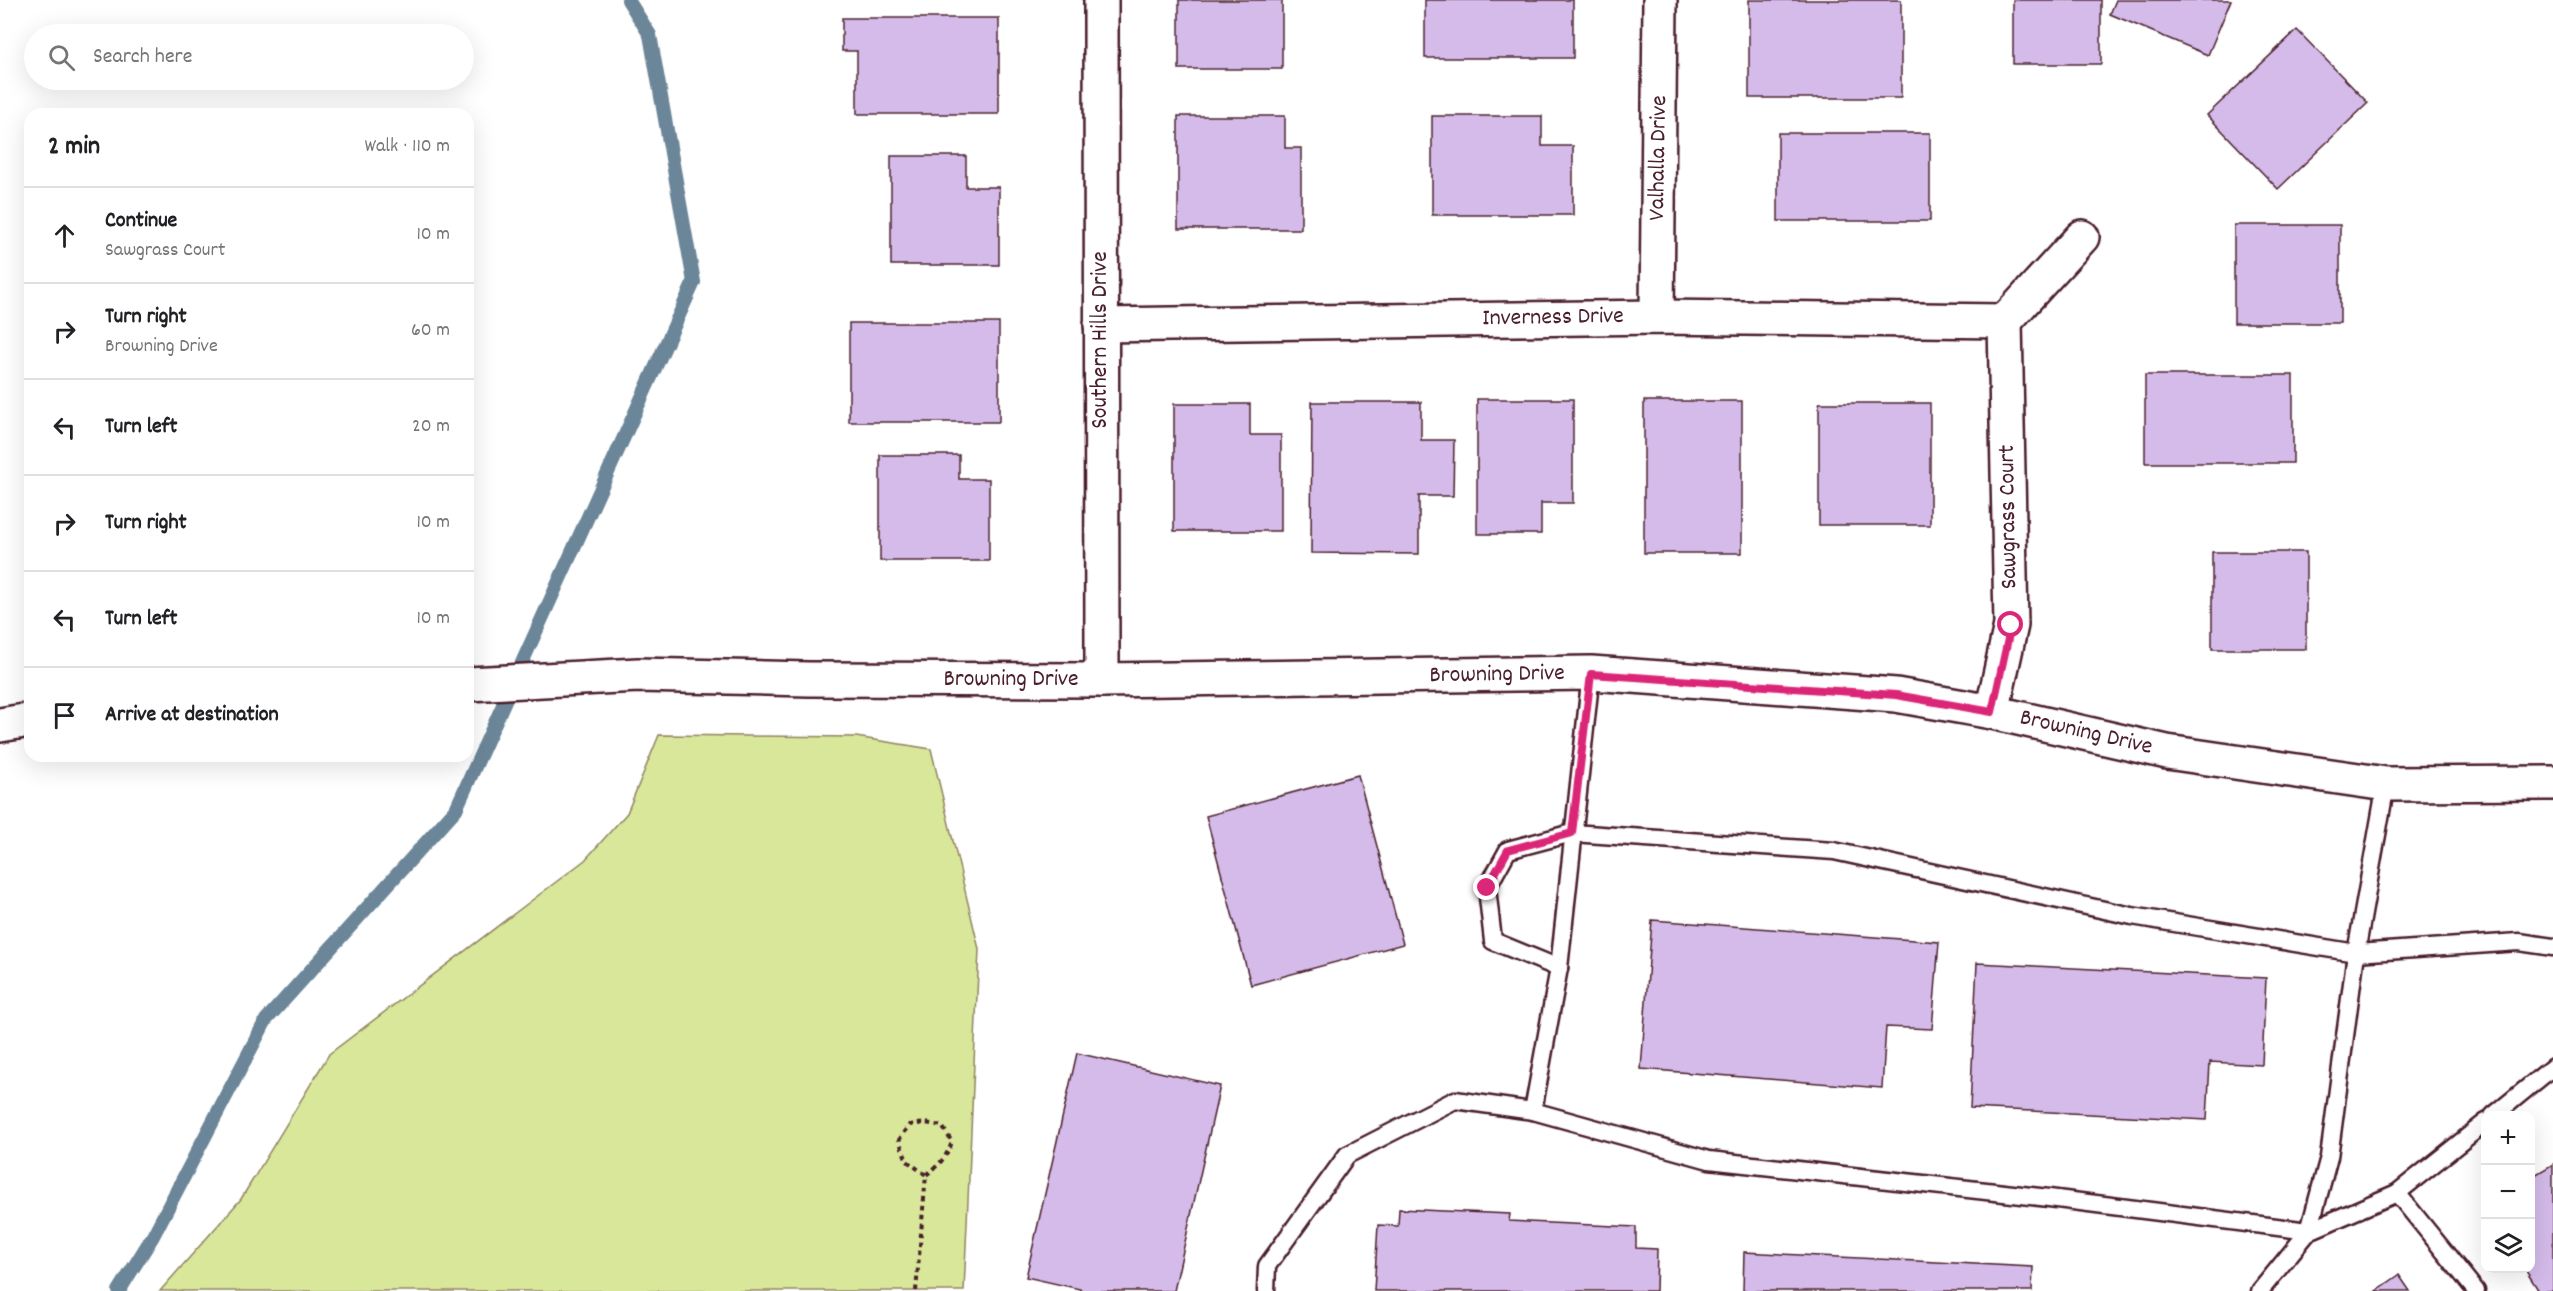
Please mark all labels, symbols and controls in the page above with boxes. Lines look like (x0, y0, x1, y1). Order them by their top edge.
search box (24, 24, 474, 90)
icon: search (45, 41, 78, 74)
text: Search here (93, 42, 192, 73)
street label: Valhalla Drive (1641, 95, 1677, 221)
text: 2 min (48, 129, 100, 166)
text: Walk · 110 m (364, 133, 450, 161)
text: Continue (105, 206, 177, 237)
icon: ahead (48, 219, 81, 252)
text: 10 m (416, 221, 450, 249)
text: Sawgrass Court (105, 237, 225, 265)
street label: Southern Hills Drive (1084, 251, 1118, 429)
street label: Inverness Drive (1482, 300, 1624, 336)
text: Turn right (105, 302, 187, 333)
icon: right (48, 315, 81, 348)
text: 60 m (411, 317, 450, 345)
text: Browning Drive (105, 333, 218, 361)
icon: left (48, 411, 81, 444)
text: Turn left (105, 412, 177, 443)
text: 20 m (412, 413, 450, 441)
street label: Sawgrass Court (1991, 444, 2027, 589)
icon: right (48, 507, 81, 540)
text: Turn right (105, 508, 187, 539)
text: 10 m (416, 509, 450, 537)
icon: left (48, 603, 81, 636)
text: Turn left (105, 604, 177, 635)
text: 10 m (416, 605, 450, 633)
route start (1997, 611, 2023, 637)
street label: Browning Drive (1429, 657, 1565, 693)
street label: Browning Drive (943, 663, 1079, 697)
icon: arrive (48, 699, 81, 732)
text: Arrive at destination (105, 700, 279, 731)
street label: Browning Drive (2016, 701, 2156, 765)
route end (1473, 874, 1499, 900)
map controls (2481, 1111, 2535, 1273)
button: + (2481, 1111, 2535, 1165)
button: − (2481, 1165, 2535, 1219)
button: layers (2481, 1219, 2535, 1273)

